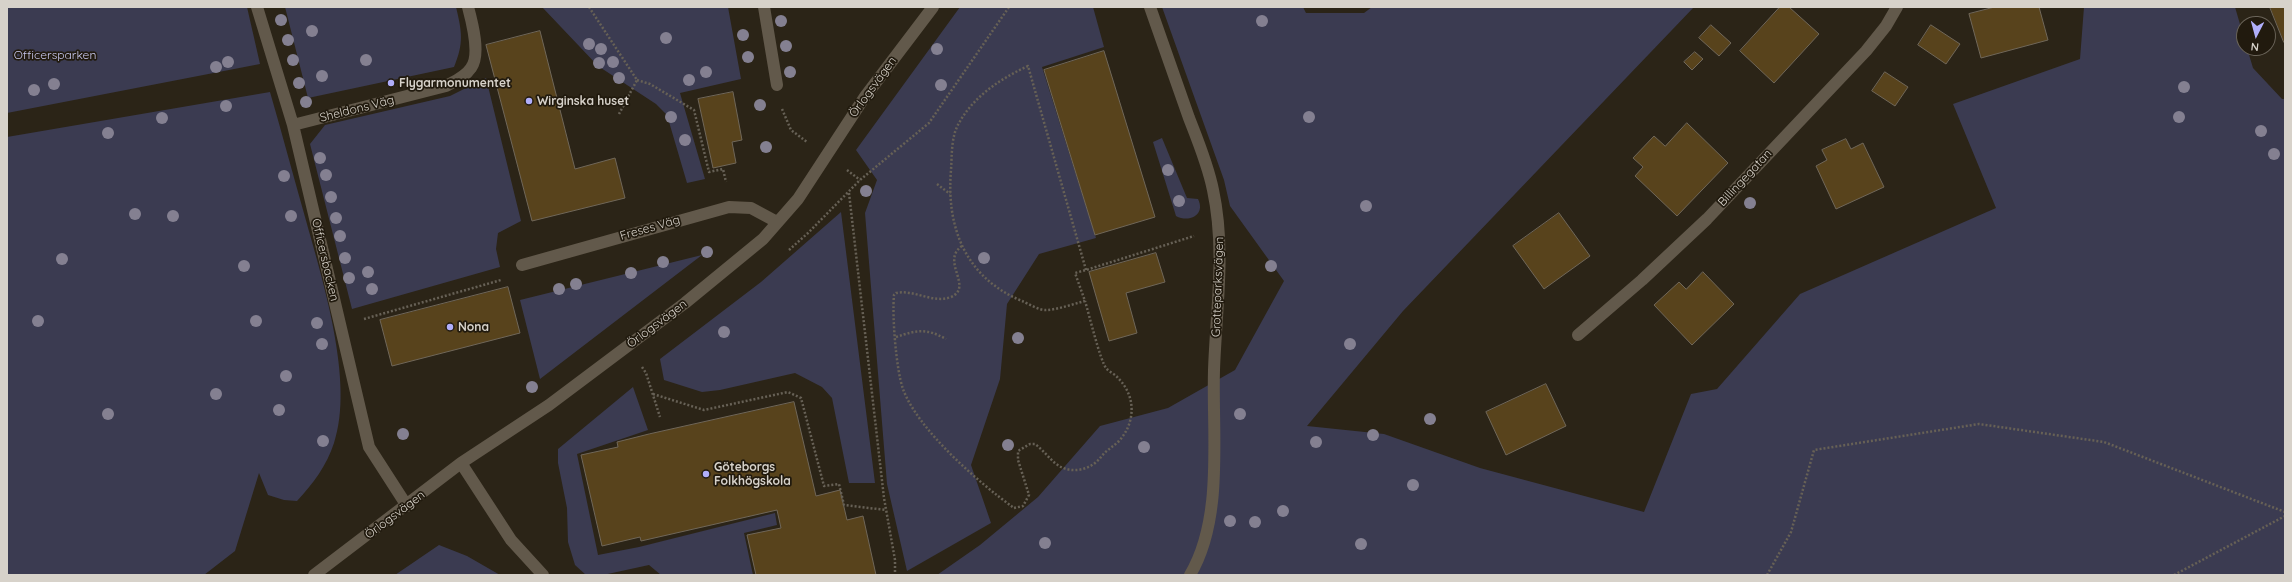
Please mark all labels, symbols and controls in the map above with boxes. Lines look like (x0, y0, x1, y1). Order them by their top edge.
north arrow (2236, 16, 2276, 56)
text: N (2250, 40, 2260, 54)
park label: Officersparken (14, 48, 96, 62)
street label: Örlogsvägen (846, 54, 900, 120)
place label: Flygarmonumentet (399, 76, 511, 90)
marker: Flygarmonumentet (386, 78, 396, 88)
street label: Sheldons Väg (318, 93, 396, 125)
place label: Wirginska huset (537, 94, 629, 108)
marker: Wirginska huset (524, 96, 534, 106)
street label: Billingegatan (1715, 147, 1775, 209)
street label: Freses Väg (618, 213, 682, 243)
street label: Officersbacken (309, 217, 341, 303)
street label: Grotteparksvägen (1209, 237, 1227, 337)
street label: Örlogsvägen (624, 297, 690, 351)
place label: Nona (458, 320, 489, 334)
marker: Nona (445, 322, 455, 332)
place label: Göteborgs Folkhögskola (714, 460, 791, 488)
marker: Göteborgs Folkhögskola (701, 469, 711, 479)
street label: Örlogsvägen (362, 488, 428, 542)

